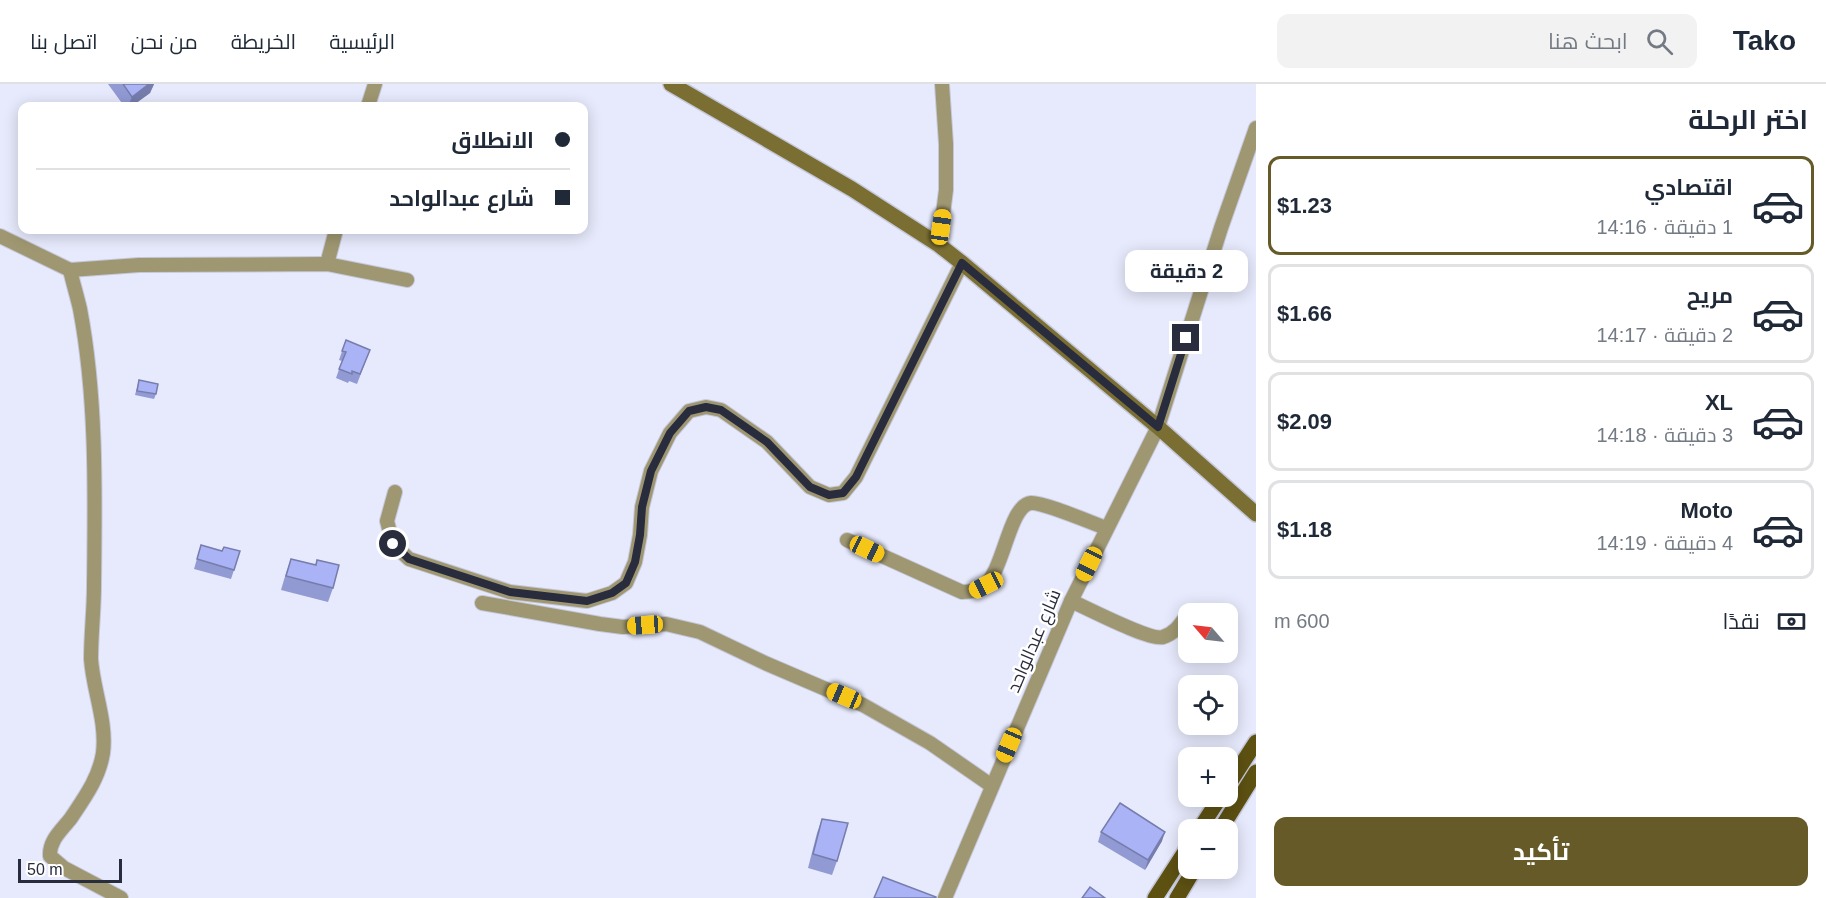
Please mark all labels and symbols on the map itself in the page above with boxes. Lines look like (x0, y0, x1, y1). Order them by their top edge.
car (930, 208, 952, 246)
callout: 2 دقيقة (1124, 251, 1248, 293)
route end (1172, 324, 1199, 351)
route start (379, 530, 406, 557)
car (847, 533, 887, 565)
car (1073, 544, 1105, 584)
car (966, 569, 1006, 601)
street label: شارع عبدالواحد (1003, 586, 1067, 696)
north arrow (1178, 603, 1238, 663)
car (626, 615, 664, 635)
car (824, 681, 864, 711)
car (994, 725, 1024, 765)
scale bar (18, 856, 122, 884)

